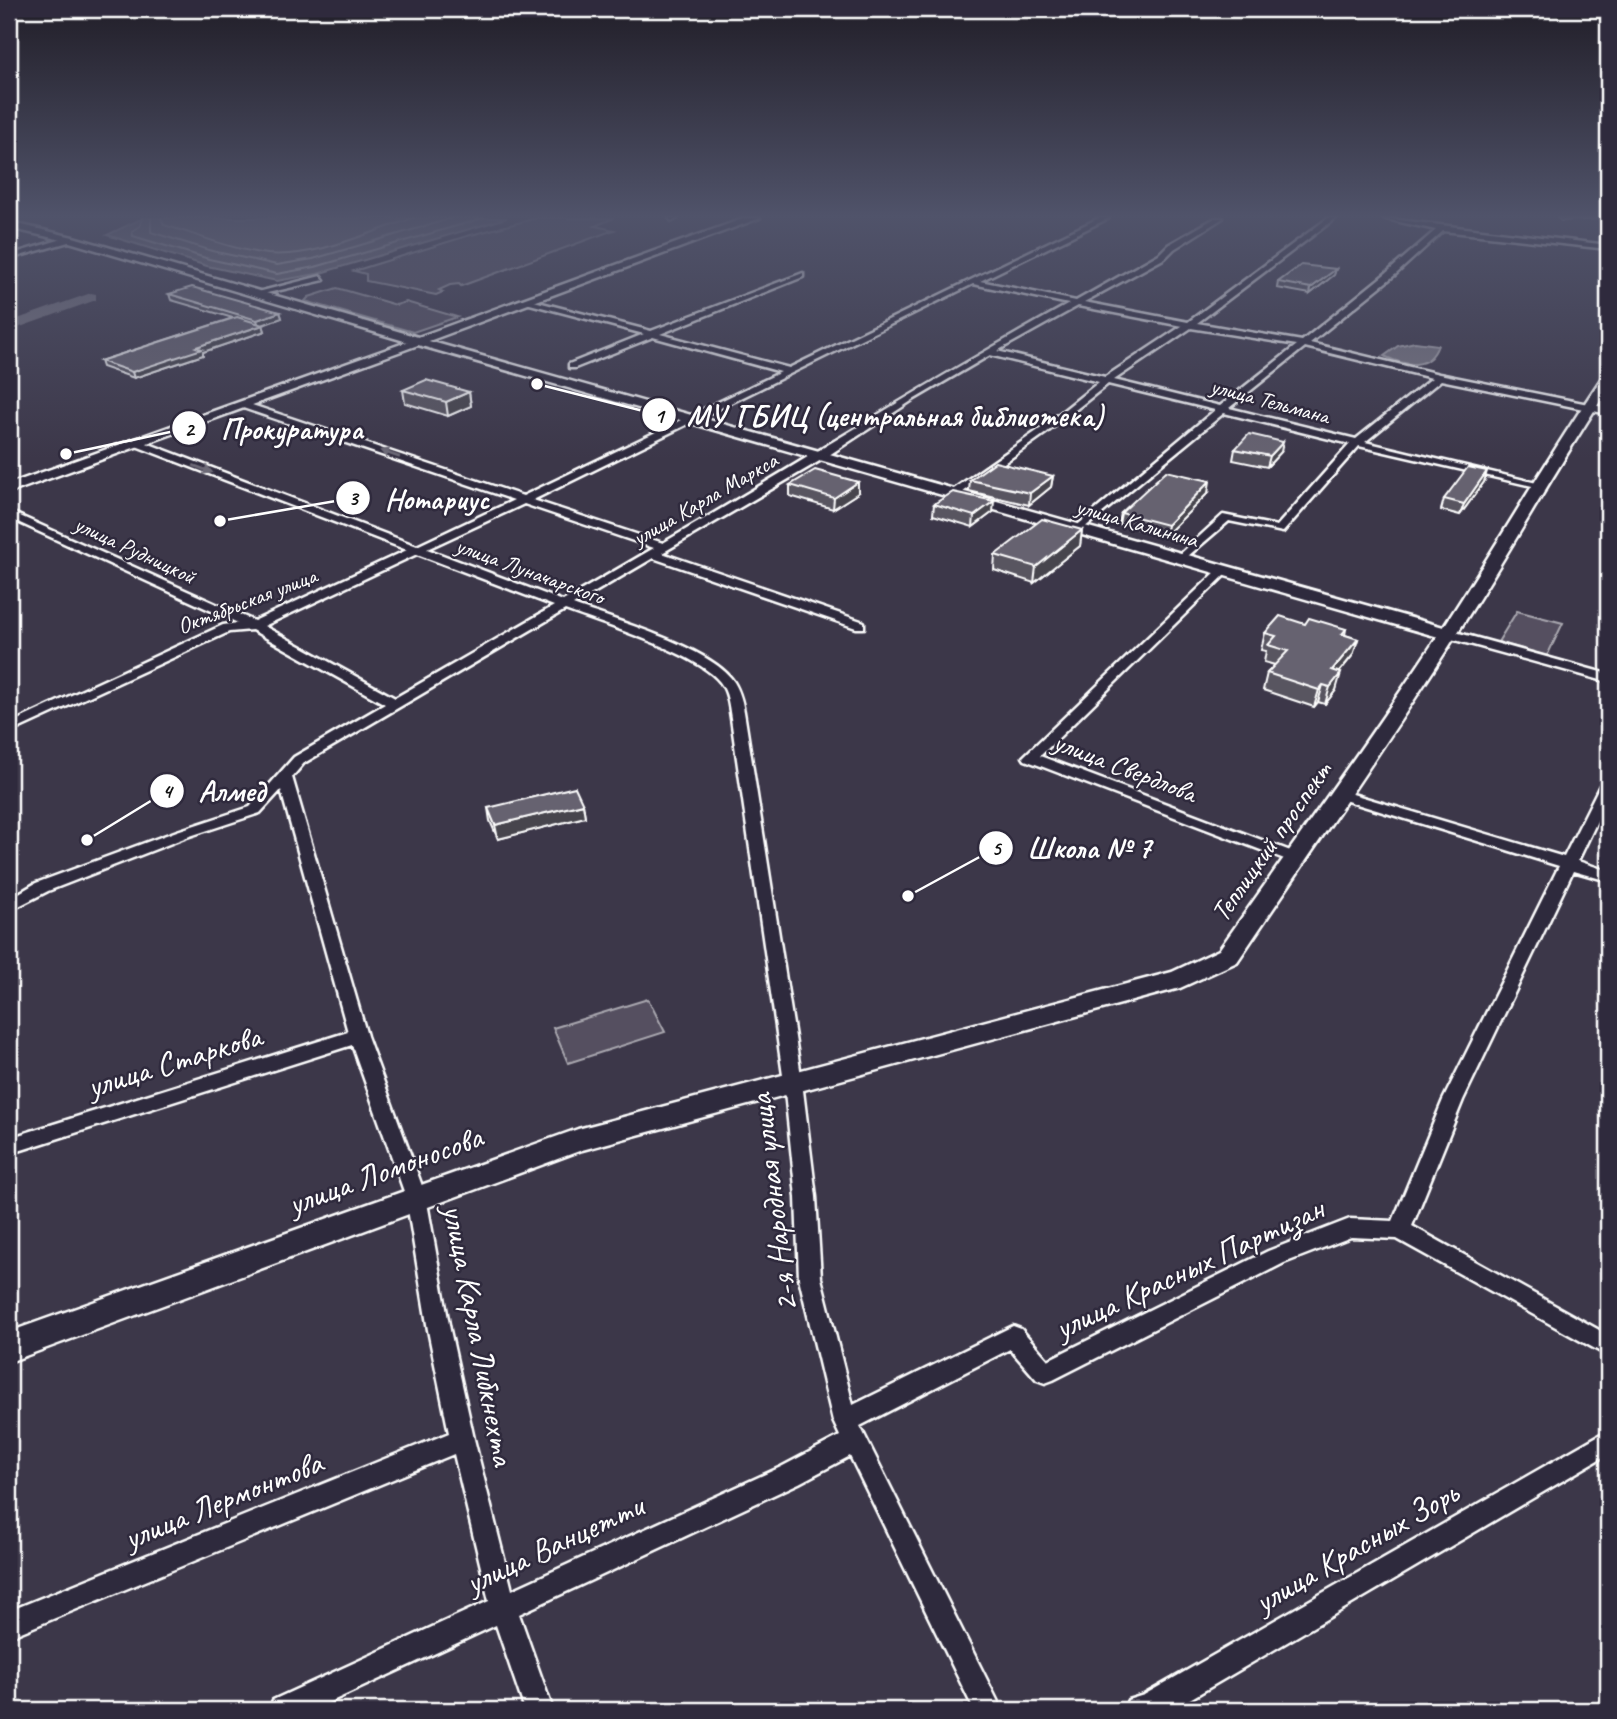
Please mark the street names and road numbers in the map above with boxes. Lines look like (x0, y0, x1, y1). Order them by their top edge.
street label: улица Тельмана (1206, 371, 1335, 431)
street label: улица Карла Маркса (625, 445, 785, 553)
street label: улица Калинина (1071, 491, 1203, 555)
street label: улица Рудницкой (68, 508, 202, 591)
street label: улица Луначарского (450, 530, 611, 612)
street label: Октябрьская улица (173, 560, 323, 641)
street label: улица Свердлова (1047, 723, 1204, 811)
street label: Теплицкий проспект (1203, 753, 1340, 928)
street label: улица Старкова (80, 1014, 269, 1108)
street label: 2-я Народная улица (739, 1090, 807, 1314)
street label: улица Ломоносова (280, 1115, 490, 1225)
street label: улица Красных Партизан (1046, 1186, 1333, 1350)
street label: улица Карла Либкнехта (433, 1199, 525, 1471)
street label: улица Лермонтова (116, 1440, 331, 1560)
street label: улица Красных Зорь (1245, 1471, 1467, 1623)
street label: улица Ванцетти (457, 1483, 652, 1604)

